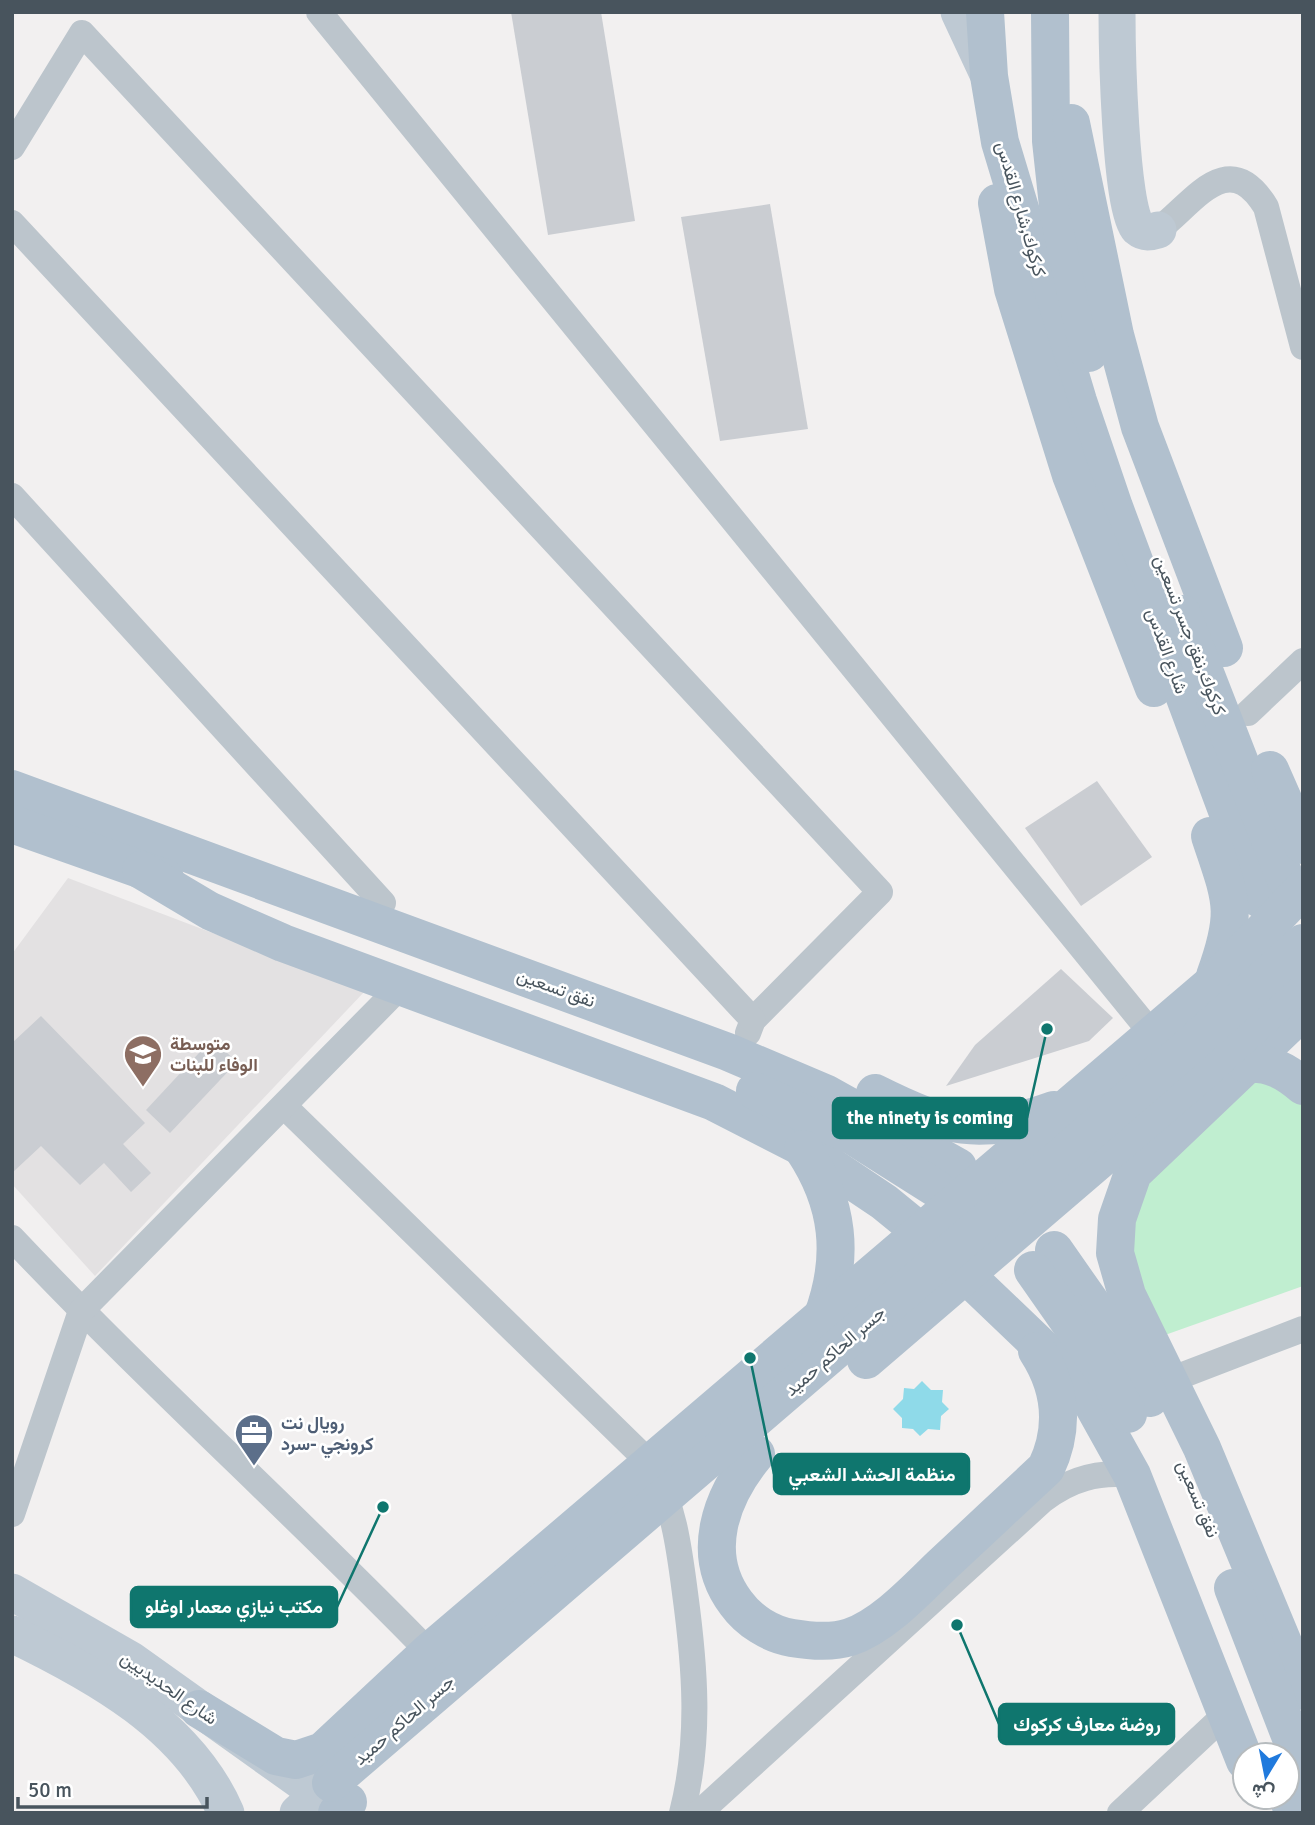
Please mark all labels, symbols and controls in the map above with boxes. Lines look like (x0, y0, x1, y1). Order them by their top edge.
street label: كركوك,شارع القدس (990, 139, 1051, 279)
street label: كركوك,نفق جسر تسعين (1149, 552, 1231, 718)
street label: شارع القدس (1140, 605, 1193, 697)
street label: نفق تسعين (514, 964, 598, 1012)
school or university icon: متوسطة الوفاء للبنات (122, 1033, 164, 1088)
place label: متوسطة الوفاء للبنات (170, 1033, 258, 1076)
callout: the ninety is coming (833, 1098, 1027, 1138)
text: the ninety is coming (846, 1106, 1013, 1130)
street label: جسر الحاكم حميد (780, 1301, 891, 1402)
office icon: رويال نت كرونجي -سرد (233, 1412, 275, 1467)
place label: رويال نت كرونجي -سرد (281, 1412, 374, 1459)
callout: منظمة الحشد الشعبي (774, 1454, 969, 1494)
street label: نفق تسعين (1172, 1457, 1224, 1541)
text: منظمة الحشد الشعبي (788, 1463, 956, 1491)
callout: مكتب نيازي معمار اوغلو (131, 1587, 337, 1627)
text: مكتب نيازي معمار اوغلو (145, 1595, 323, 1623)
street label: شارع الحديديين (116, 1647, 222, 1730)
street label: جسر الحاكم حميد (349, 1670, 460, 1771)
callout: روضة معارف كركوك (999, 1704, 1174, 1744)
text: روضة معارف كركوك (1013, 1713, 1161, 1737)
north arrow (1231, 1741, 1301, 1811)
scale bar (18, 1766, 206, 1810)
text: 50 m (28, 1777, 72, 1803)
text: ش (1250, 1778, 1277, 1806)

